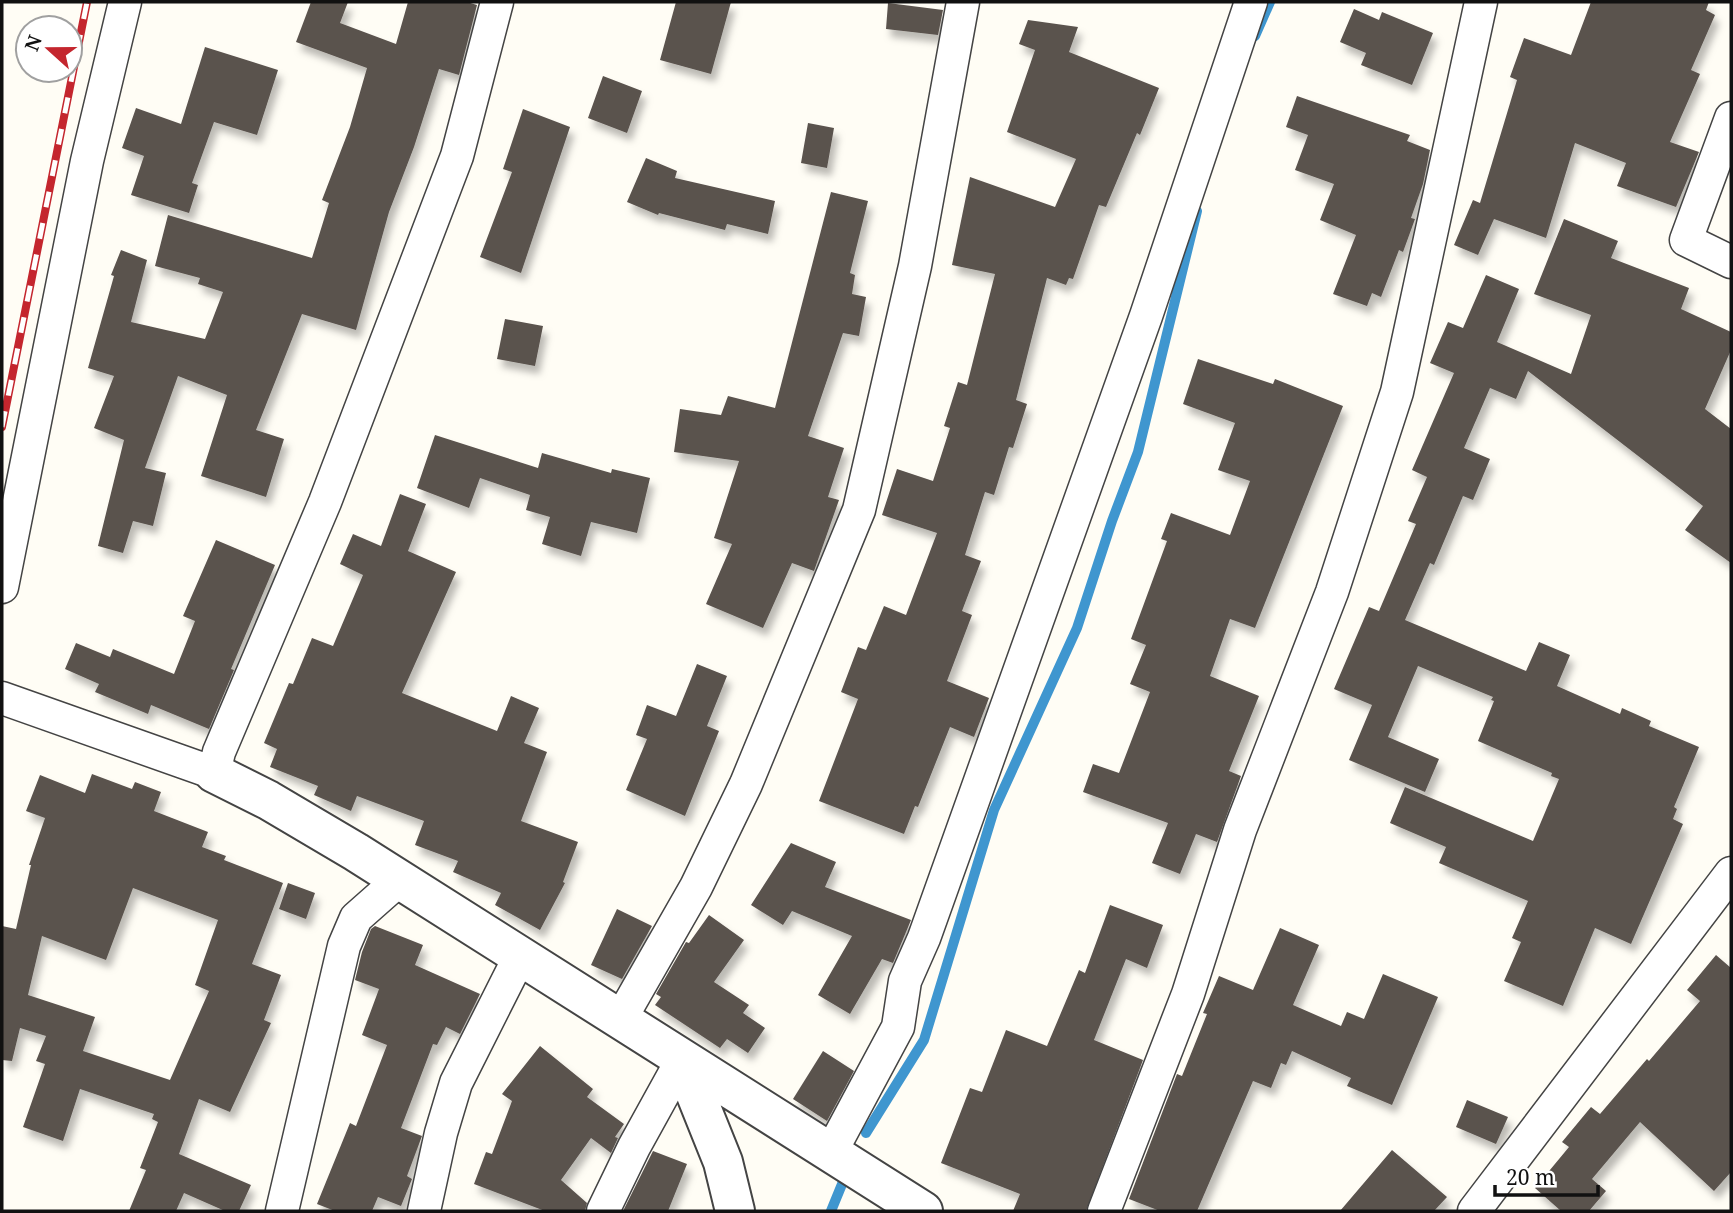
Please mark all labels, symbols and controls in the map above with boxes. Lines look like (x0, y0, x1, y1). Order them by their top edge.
north arrow (14, 14, 84, 84)
text: N (18, 31, 48, 55)
scale bar (1495, 1154, 1598, 1198)
text: 20 m (1506, 1163, 1555, 1191)

